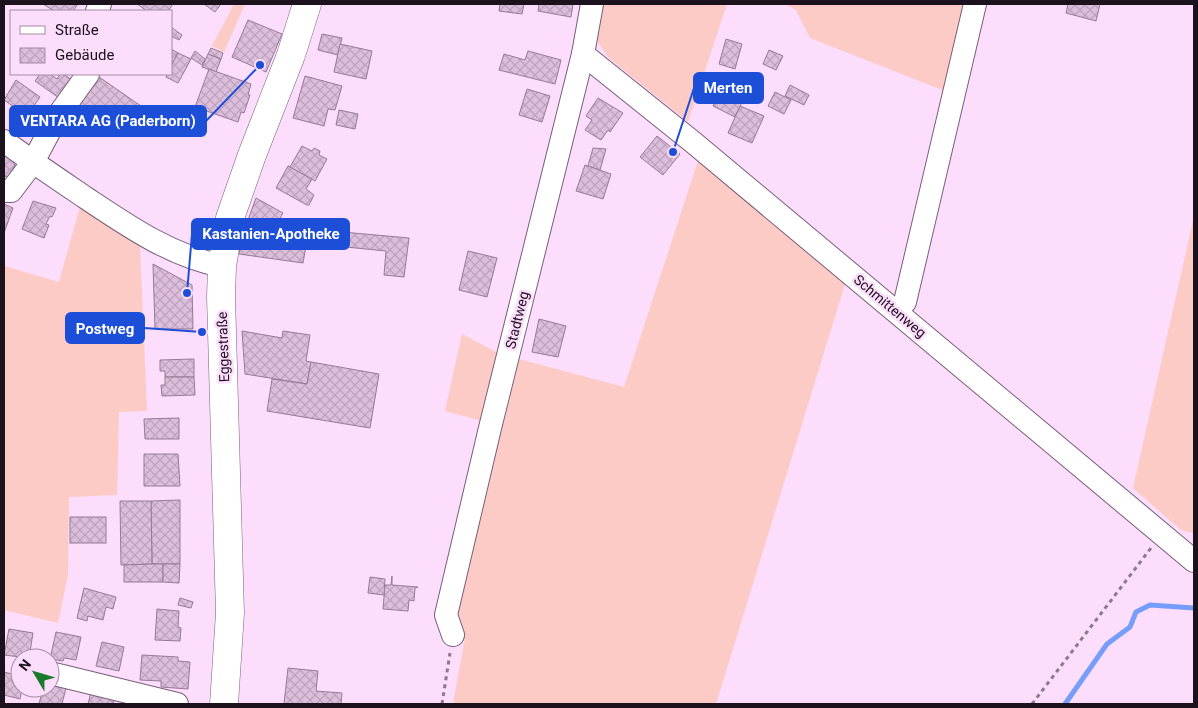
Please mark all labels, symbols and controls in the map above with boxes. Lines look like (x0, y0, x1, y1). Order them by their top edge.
legend (10, 10, 172, 75)
text: Straße (55, 21, 99, 39)
text: Gebäude (55, 46, 114, 64)
callout: Merten (694, 73, 763, 103)
text: Merten (704, 79, 752, 97)
callout: VENTARA AG (Paderborn) (10, 106, 206, 136)
text: VENTARA AG (Paderborn) (20, 112, 196, 130)
callout: Kastanien-Apotheke (192, 219, 349, 249)
text: Kastanien-Apotheke (202, 225, 340, 243)
street label: Schmittenweg (851, 271, 929, 341)
street label: Stadtweg (502, 290, 532, 350)
street label: Eggestraße (214, 311, 232, 383)
callout: Postweg (66, 313, 144, 343)
text: Postweg (76, 320, 134, 338)
north arrow (10, 648, 60, 698)
text: N (15, 656, 34, 674)

